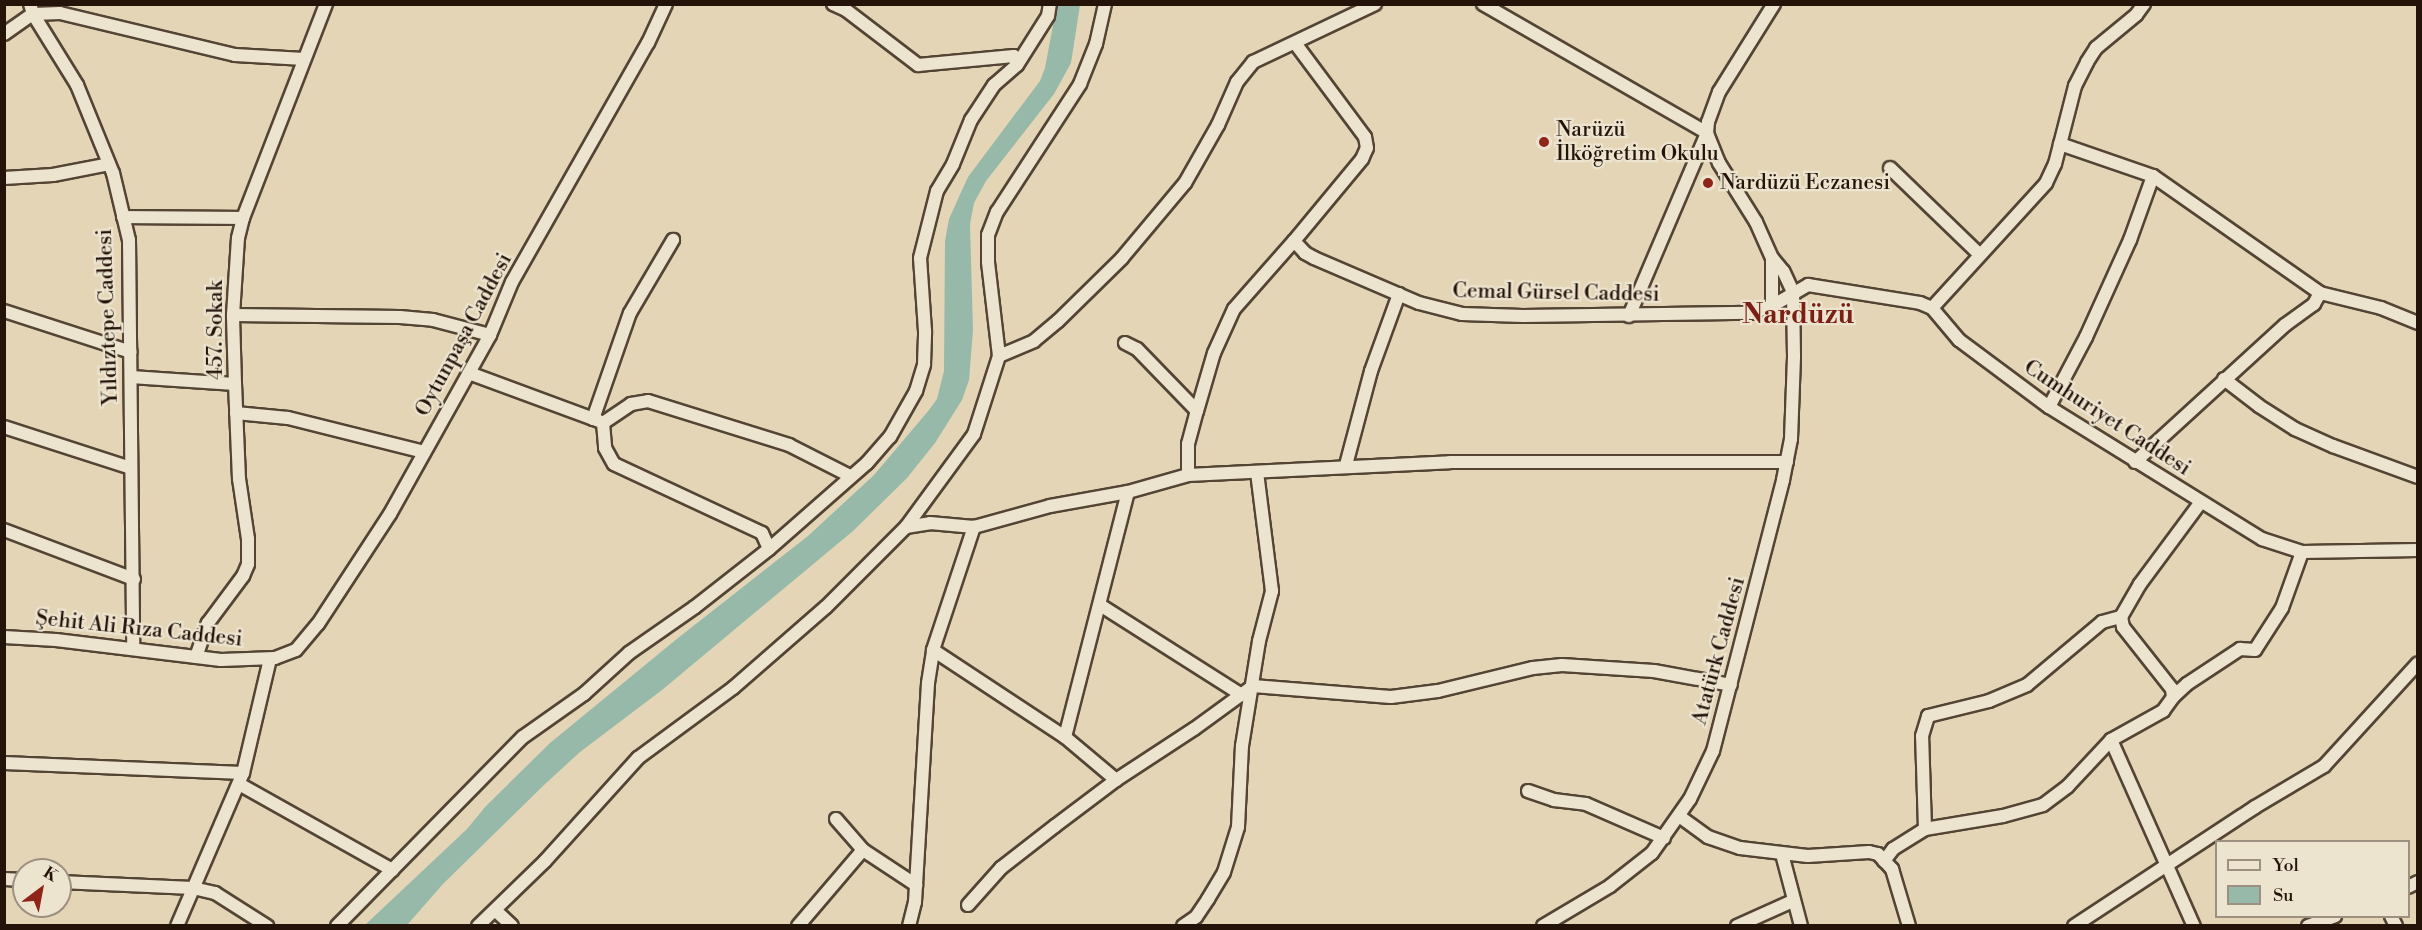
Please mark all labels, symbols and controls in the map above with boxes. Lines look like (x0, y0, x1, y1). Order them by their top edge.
place label: Narüzü İlköğretim Okulu (1556, 117, 1719, 167)
marker: Narüzü İlköğretim Okulu (1537, 135, 1551, 149)
place label: Nardüzü Eczanesi (1720, 170, 1890, 196)
marker: Nardüzü Eczanesi (1701, 176, 1715, 190)
street label: Yıldıztepe Caddesi (92, 228, 124, 406)
street label: Oytunpaşa Caddesi (410, 249, 518, 421)
street label: Cemal Gürsel Caddesi (1452, 279, 1660, 307)
street label: 457. Sokak (203, 280, 229, 380)
district label: Nardüzü (1742, 300, 1854, 332)
street label: Cumhuriyet Caddesi (2019, 355, 2195, 481)
street label: Atatürk Caddesi (1687, 574, 1751, 728)
street label: Şehit Ali Rıza Caddesi (34, 606, 244, 652)
legend (2215, 840, 2410, 918)
text: Yol (2273, 854, 2299, 877)
north arrow (12, 858, 72, 918)
text: K (40, 863, 61, 886)
text: Su (2273, 884, 2294, 907)

